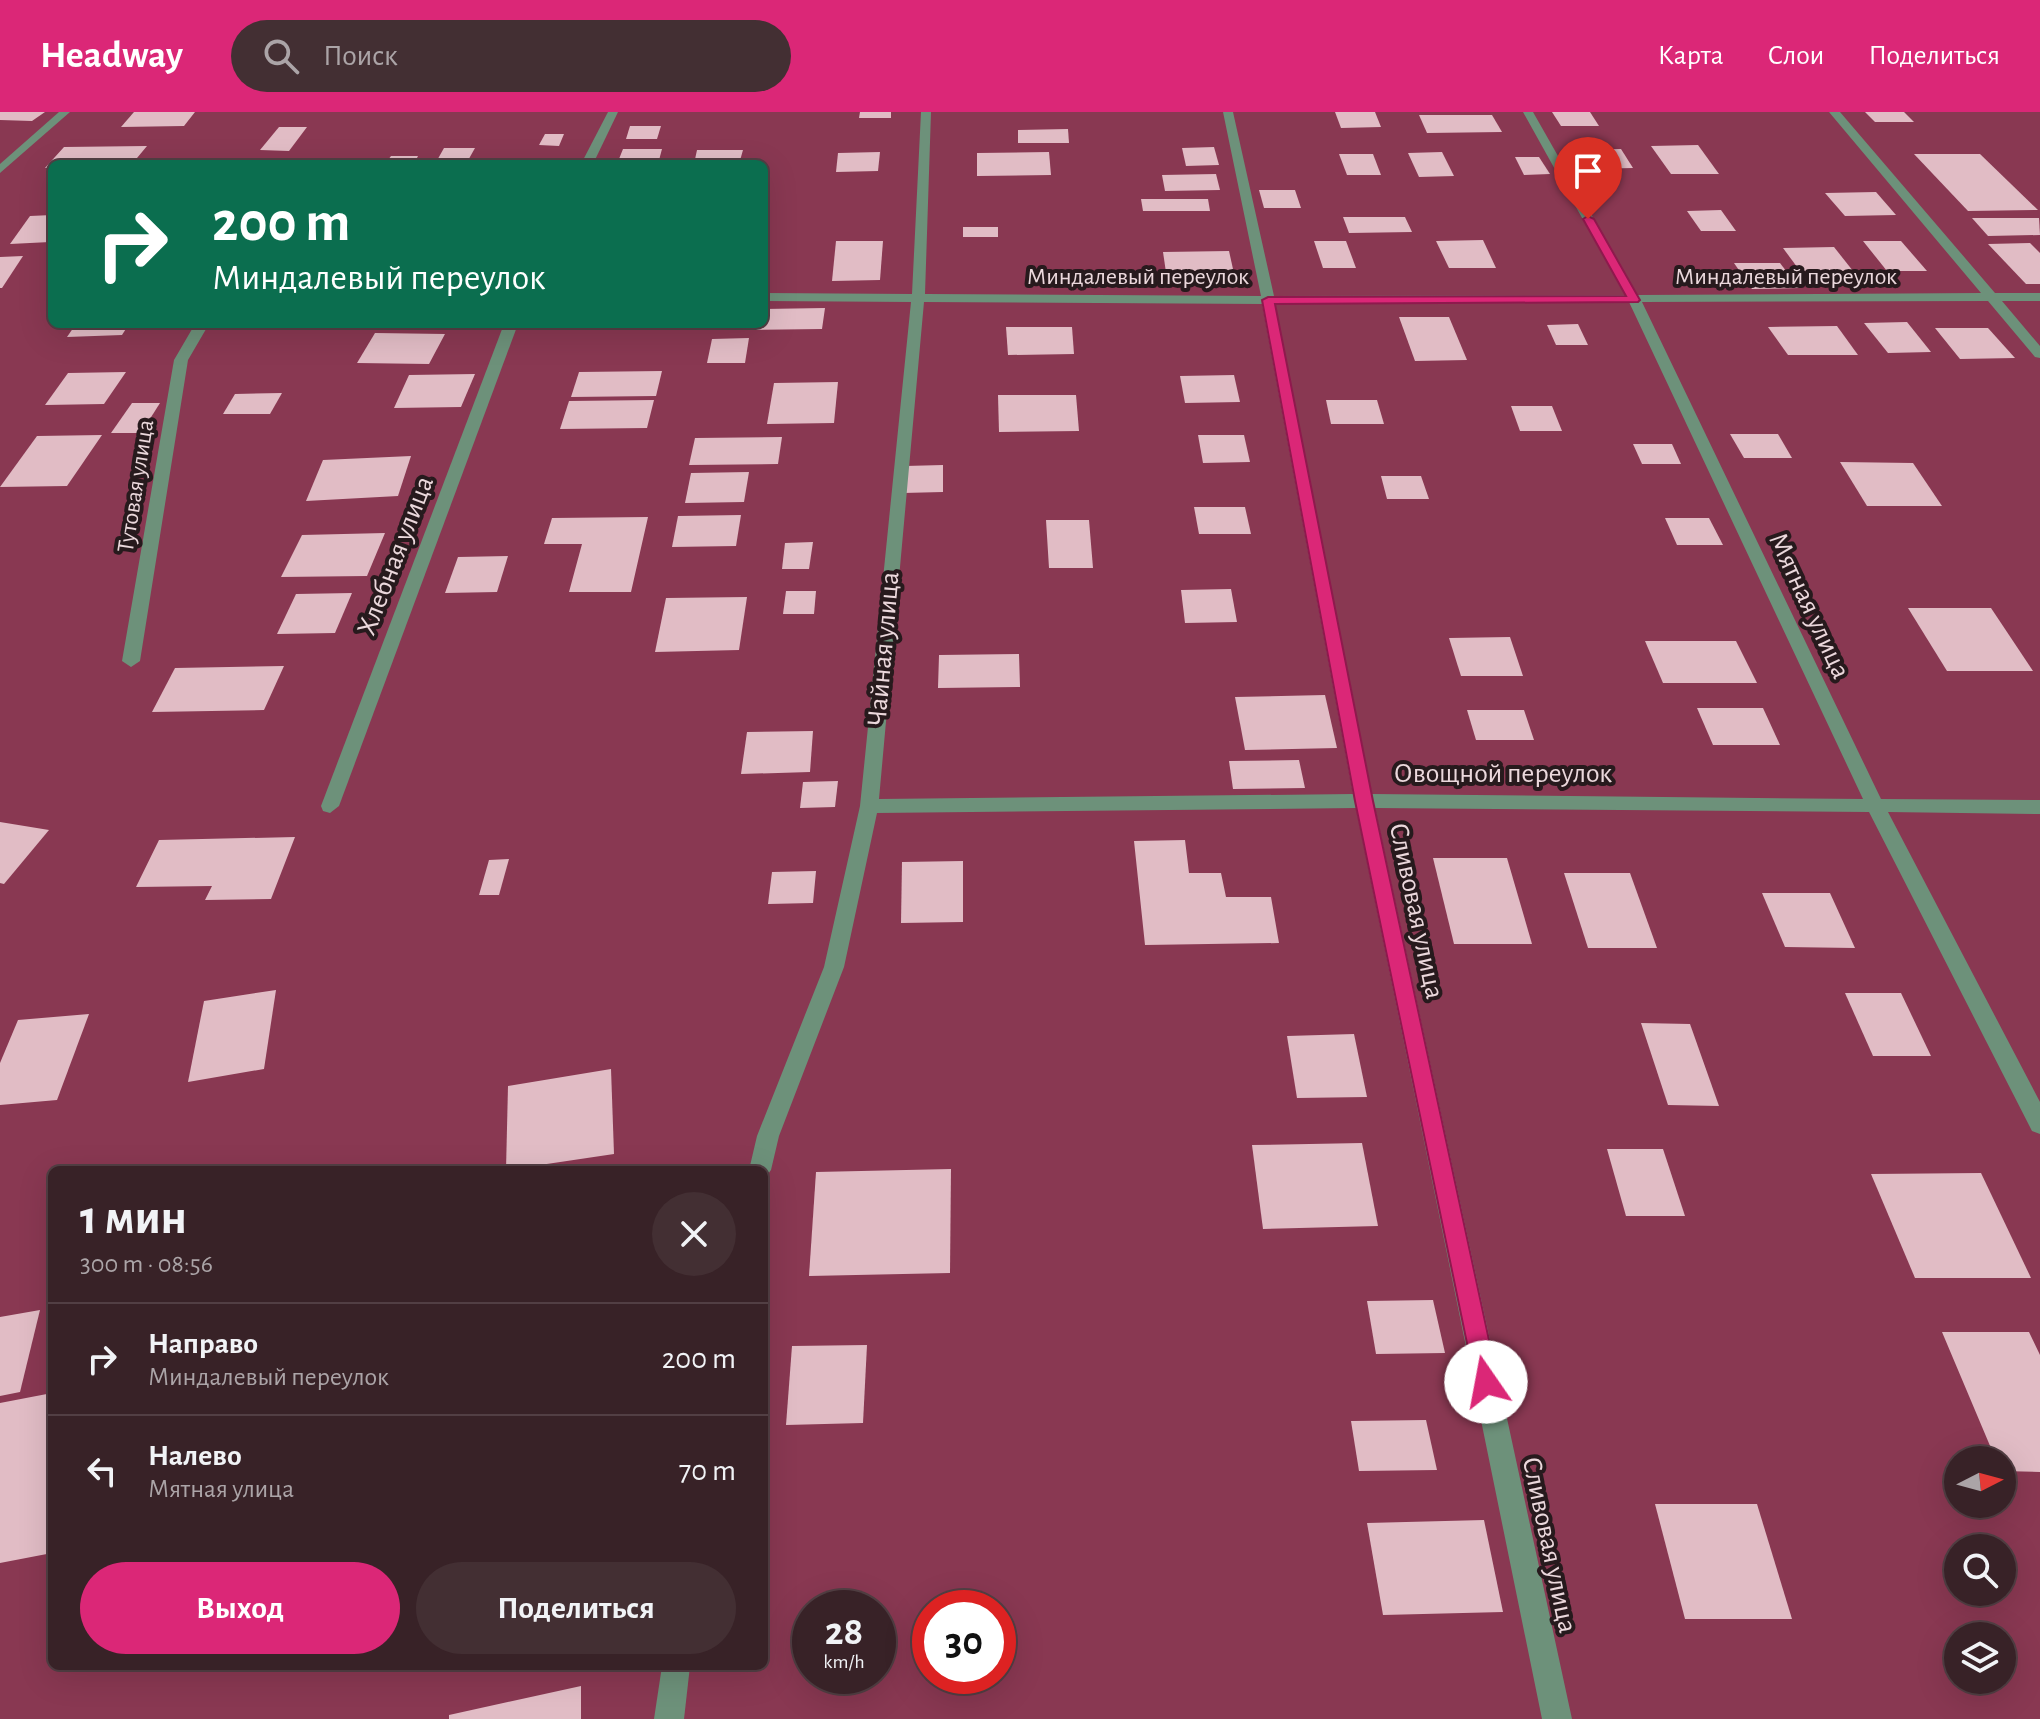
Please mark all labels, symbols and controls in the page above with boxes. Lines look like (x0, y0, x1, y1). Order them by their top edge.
search box (231, 20, 791, 92)
icon: search (259, 34, 303, 78)
text: Headway (40, 37, 183, 75)
text: Поиск (323, 41, 398, 71)
text: Карта (1658, 42, 1724, 70)
text: Слои (1768, 42, 1824, 70)
text: Поделиться (1868, 42, 2000, 70)
pin (1554, 137, 1622, 219)
icon: arrive (1566, 149, 1610, 193)
icon: right (80, 192, 184, 296)
text: 200 m (212, 195, 350, 251)
text: Миндалевый переулок (212, 260, 545, 296)
street label: Миндалевый переулок (1027, 265, 1249, 289)
street label: Миндалевый переулок (1675, 265, 1897, 289)
street label: Тутовая улица (114, 418, 158, 554)
street label: Хлебная улица (353, 472, 439, 639)
street label: Мятная улица (1763, 529, 1855, 683)
street label: Чайная улица (863, 570, 905, 727)
street label: Овощной переулок (1394, 760, 1612, 788)
street label: Сливовая улица (1384, 820, 1448, 1002)
button: close (652, 1192, 736, 1276)
text: 1 мин (80, 1195, 187, 1243)
text: 300 m · 08:56 (80, 1251, 213, 1277)
text: Направо (148, 1329, 258, 1359)
icon: right (80, 1337, 124, 1381)
position arrow (1444, 1340, 1528, 1424)
text: 200 m (662, 1344, 736, 1374)
text: Миндалевый переулок (148, 1364, 389, 1390)
text: Налево (148, 1441, 242, 1471)
north arrow (1944, 1446, 2016, 1518)
map controls (1944, 1446, 2016, 1694)
icon: left (80, 1449, 124, 1493)
street label: Сливовая улица (1517, 1454, 1581, 1636)
text: 70 m (679, 1456, 736, 1486)
text: Мятная улица (148, 1476, 294, 1502)
button: search (1944, 1534, 2016, 1606)
button: Выход (80, 1562, 400, 1654)
button: Поделиться (416, 1562, 736, 1654)
speed limit sign: 30 (912, 1590, 1016, 1694)
text: 28 (825, 1612, 863, 1652)
button: layers (1944, 1622, 2016, 1694)
text: km/h (823, 1652, 865, 1672)

